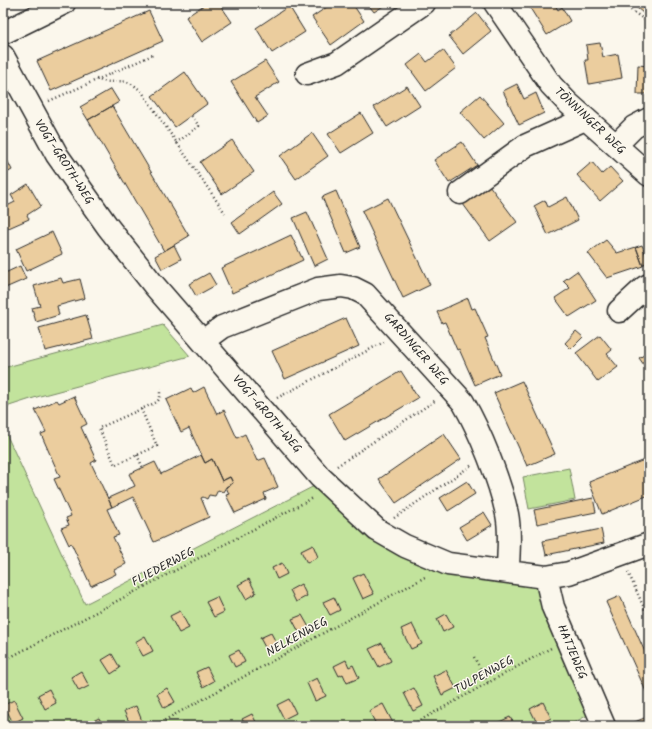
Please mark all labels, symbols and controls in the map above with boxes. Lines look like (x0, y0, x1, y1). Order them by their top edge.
street label: TÖNNINGER WEG (550, 83, 630, 159)
street label: VOGT-GROTH-WEG (29, 116, 99, 208)
street label: GARDINGER WEG (379, 308, 453, 390)
street label: VOGT-GROTH-WEG (228, 371, 306, 457)
street label: FLIEDERWEG (128, 542, 198, 592)
street label: NELKENWEG (263, 612, 331, 662)
street label: HATJEWEG (552, 622, 592, 682)
street label: TULPENWEG (451, 651, 517, 699)

